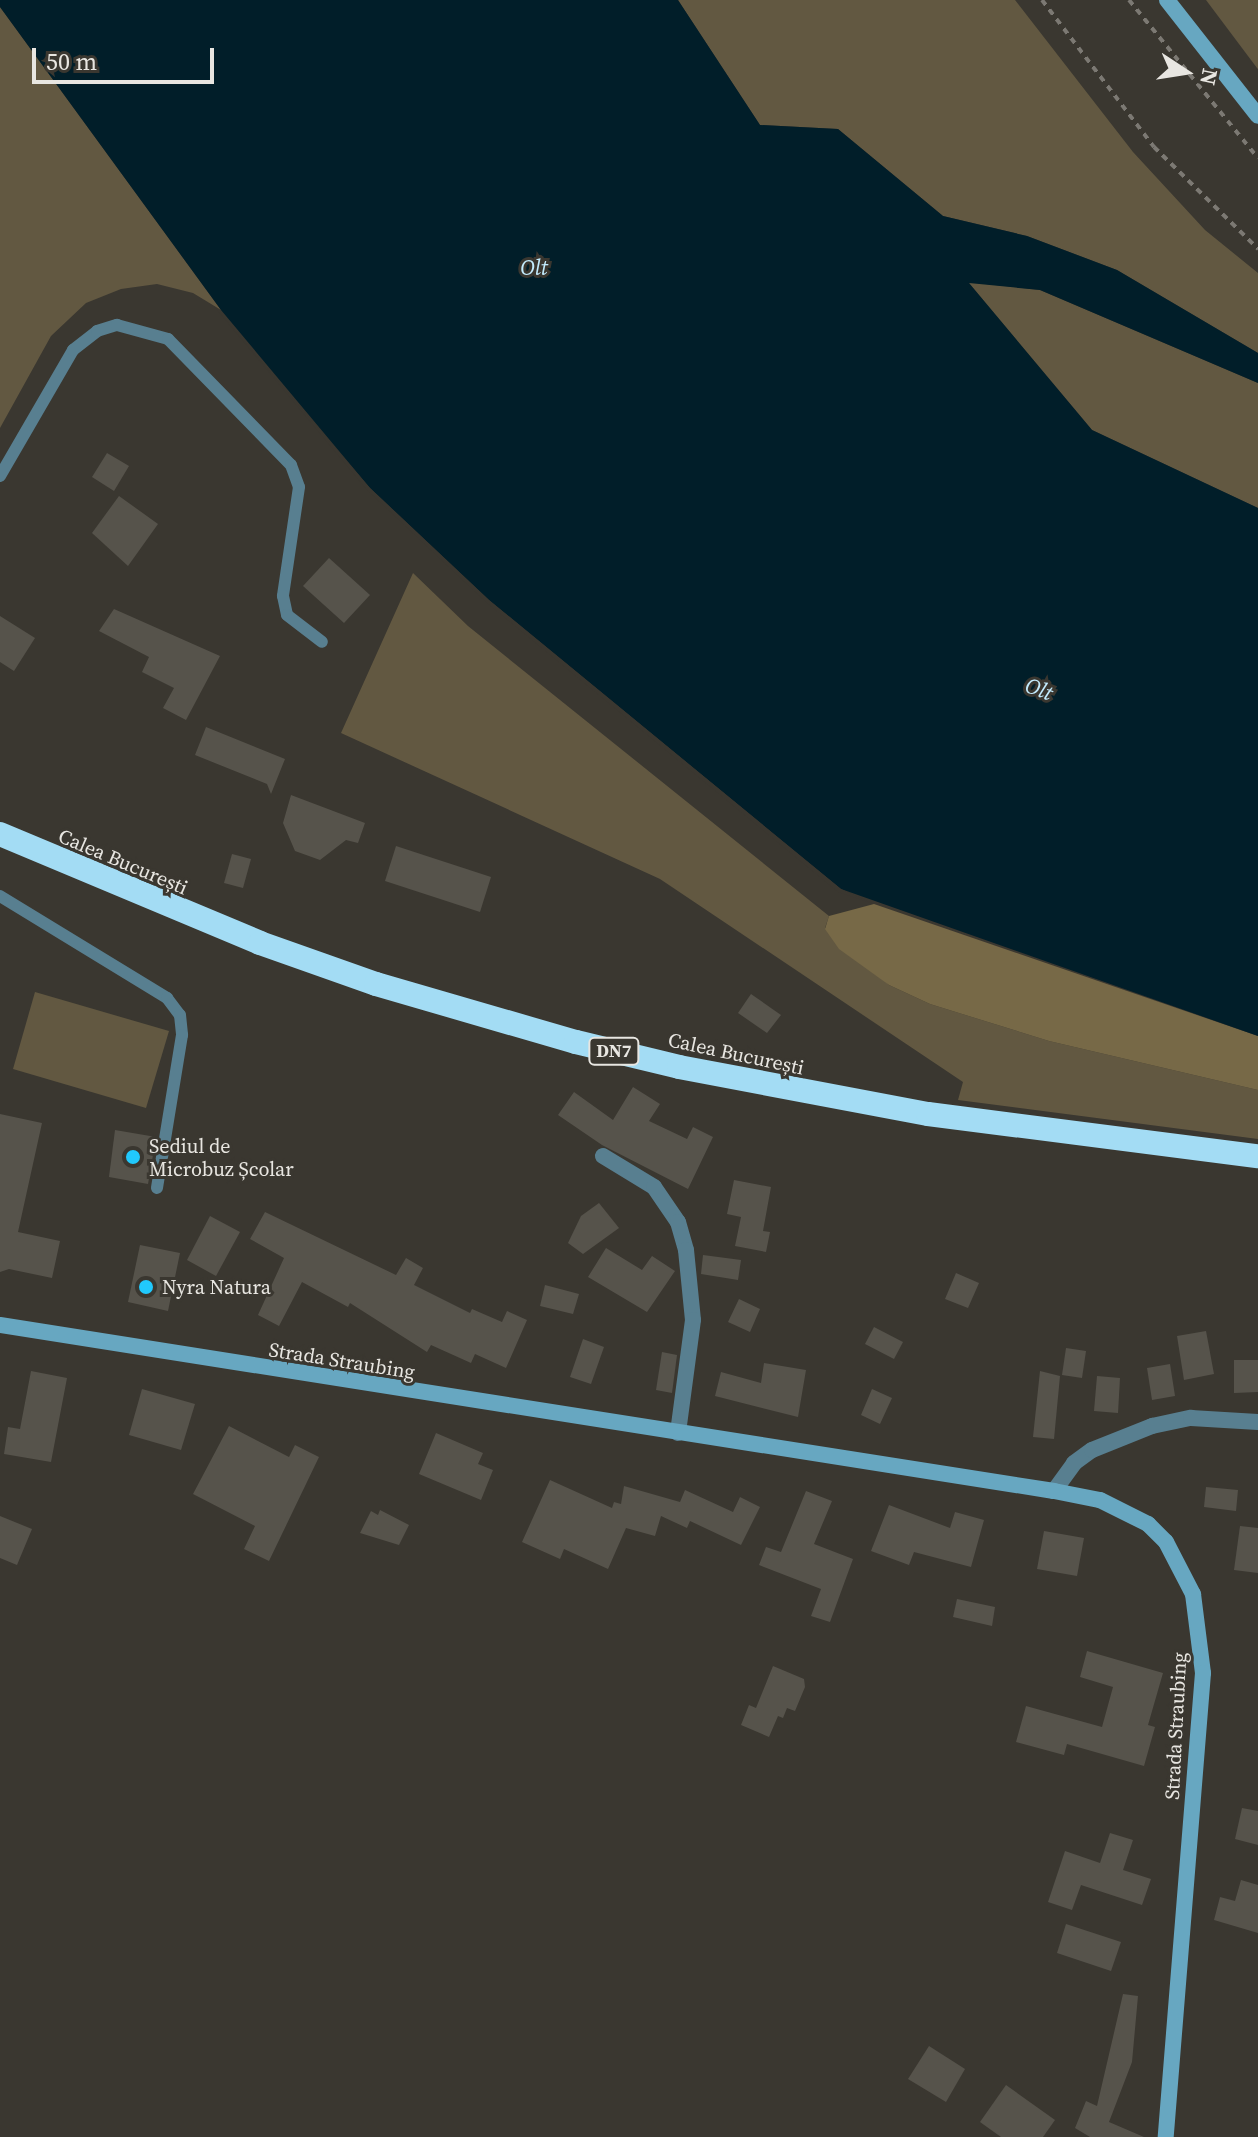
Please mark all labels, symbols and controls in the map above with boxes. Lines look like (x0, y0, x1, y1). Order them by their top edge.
scale bar (36, 32, 218, 82)
north arrow (1146, 32, 1226, 112)
text: 50 m (46, 45, 97, 78)
text: N (1193, 66, 1226, 88)
water label: Olt (520, 255, 548, 281)
water label: Olt (1021, 672, 1057, 706)
street label: Calea București (55, 824, 191, 900)
street label: Calea București (666, 1028, 806, 1080)
road number: DN7 (588, 1037, 640, 1065)
place label: Sediul de Microbuz Școlar (149, 1134, 294, 1181)
marker: Sediul de Microbuz Școlar (124, 1148, 142, 1166)
place label: Nyra Natura (162, 1275, 271, 1299)
marker: Nyra Natura (137, 1278, 155, 1296)
street label: Strada Straubing (267, 1338, 417, 1384)
street label: Strada Straubing (1160, 1652, 1192, 1800)

